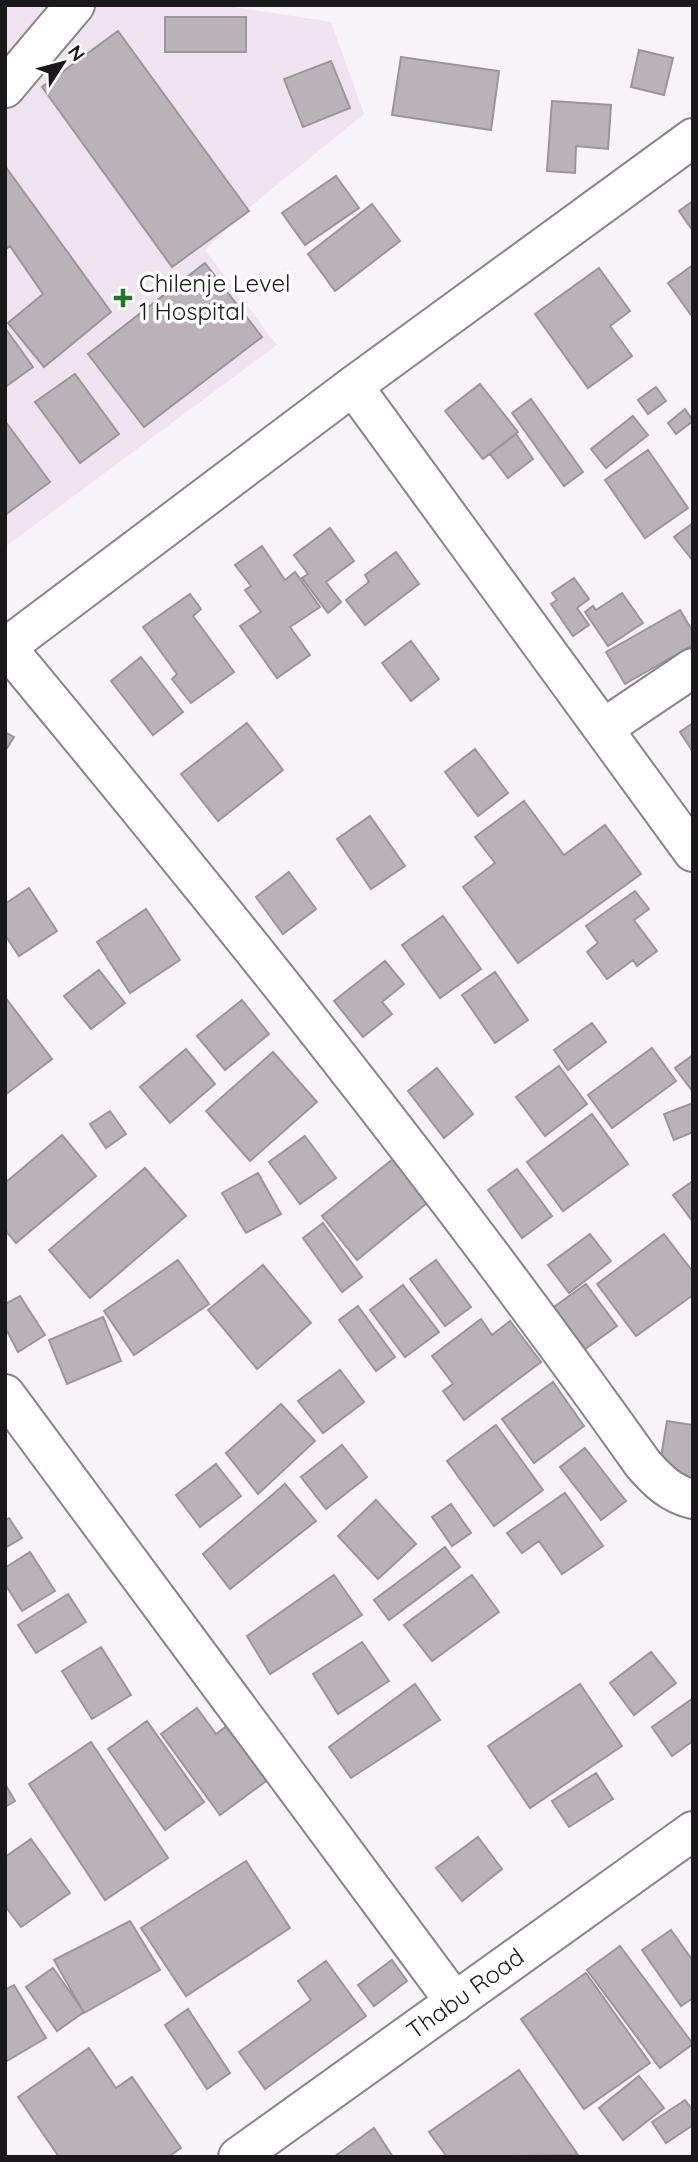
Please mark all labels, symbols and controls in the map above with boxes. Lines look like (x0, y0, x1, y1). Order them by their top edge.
north arrow (28, 28, 98, 98)
text: N (63, 40, 91, 66)
place label: Chilenje Level 1 Hospital (139, 268, 291, 326)
marker: Chilenje Level 1 Hospital (113, 288, 133, 308)
street label: Thabu Road (401, 1941, 529, 2045)

